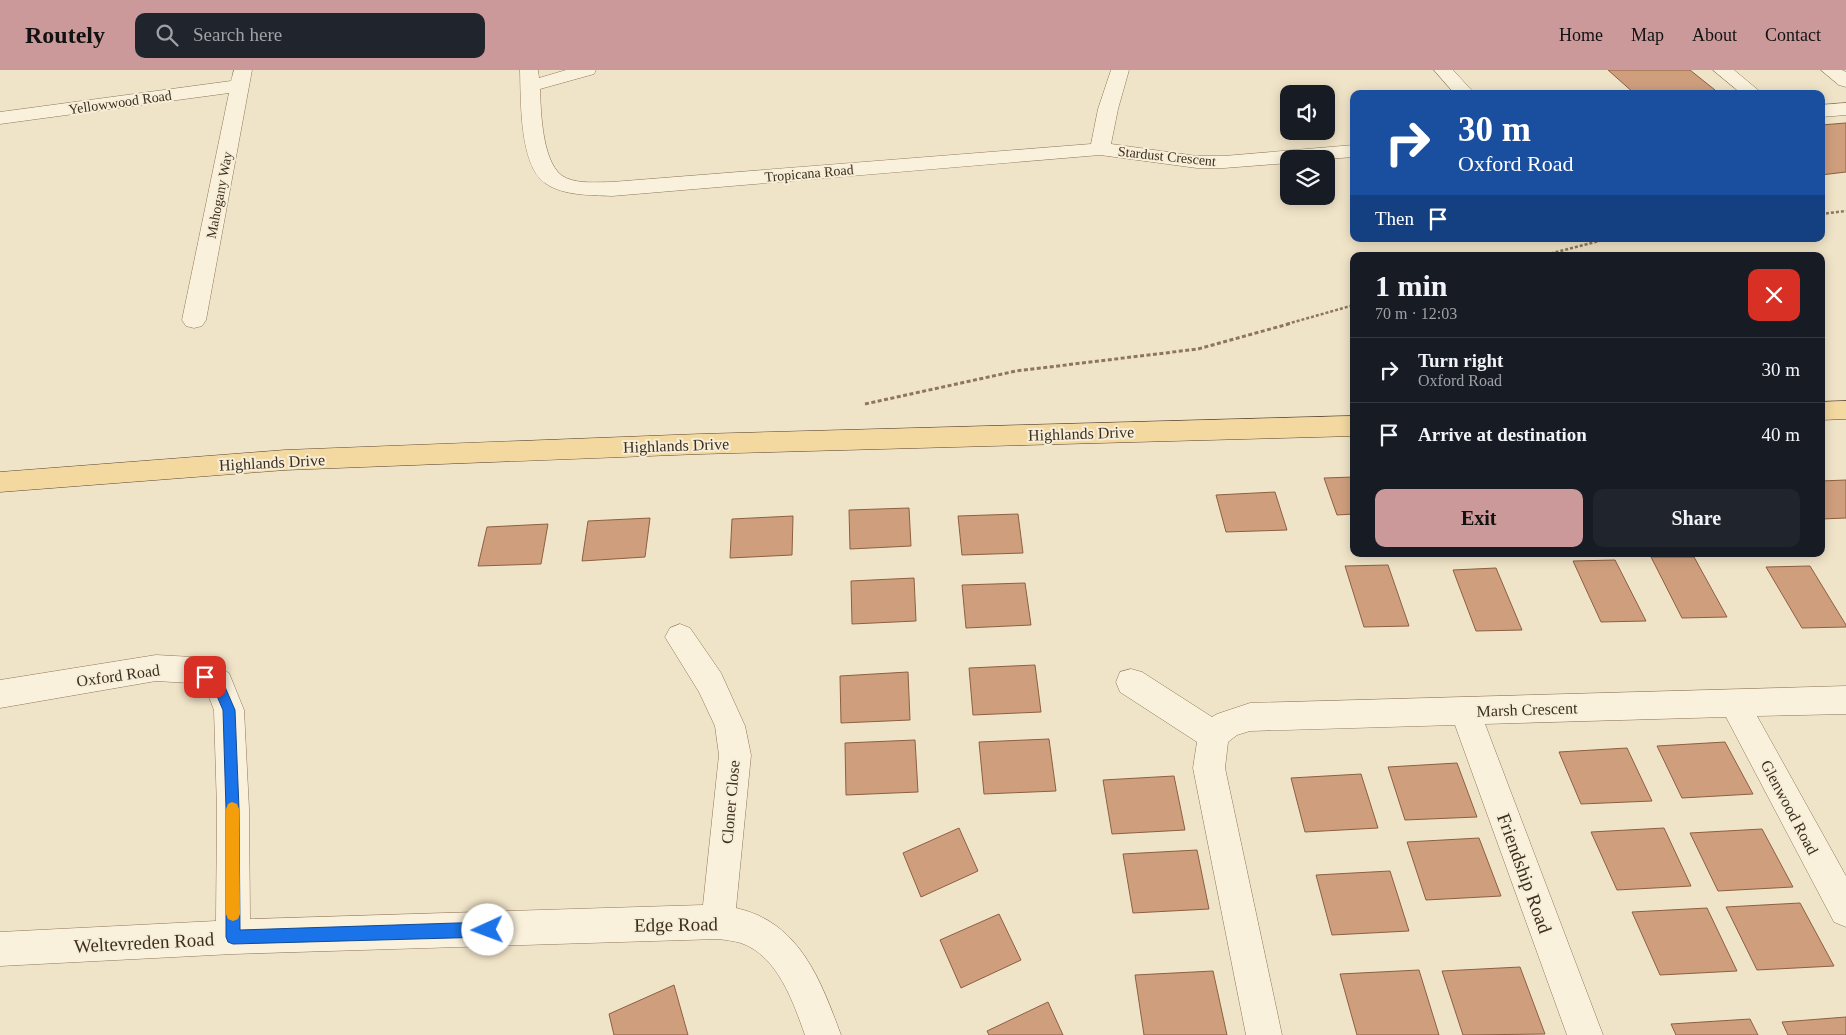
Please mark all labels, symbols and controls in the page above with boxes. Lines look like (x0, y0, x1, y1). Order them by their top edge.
search box (135, 13, 485, 58)
icon: search (153, 21, 181, 49)
text: Routely (25, 22, 105, 48)
text: Search here (193, 24, 282, 45)
text: Home (1559, 25, 1603, 45)
text: Map (1631, 25, 1664, 45)
text: About (1692, 25, 1737, 45)
text: Contact (1765, 25, 1821, 45)
map controls (1280, 85, 1335, 205)
button: sound (1280, 85, 1335, 140)
street label: Yellowwood Road (68, 88, 173, 117)
icon: right (1375, 110, 1440, 175)
text: 30 m (1458, 110, 1531, 149)
street label: Stardust Crescent (1117, 144, 1217, 169)
street label: Mahogany Way (204, 150, 235, 240)
button: layers (1280, 150, 1335, 205)
text: Oxford Road (1458, 151, 1573, 176)
street label: Tropicana Road (764, 162, 854, 185)
icon: arrive (1424, 205, 1452, 233)
text: Then (1375, 208, 1414, 229)
text: 1 min (1375, 269, 1448, 302)
button: close (1748, 269, 1800, 321)
text: 70 m · 12:03 (1375, 305, 1457, 322)
text: Turn right (1418, 350, 1503, 371)
icon: right (1375, 356, 1403, 384)
text: 30 m (1761, 359, 1800, 380)
text: Oxford Road (1418, 372, 1502, 389)
icon: arrive (1375, 421, 1403, 449)
street label: Highlands Drive (1028, 423, 1134, 445)
text: Arrive at destination (1418, 424, 1587, 445)
text: 40 m (1761, 424, 1800, 445)
street label: Highlands Drive (623, 435, 729, 457)
street label: Highlands Drive (219, 451, 326, 475)
button: Exit (1375, 489, 1583, 547)
button: Share (1593, 489, 1800, 547)
pin (184, 656, 226, 698)
street label: Oxford Road (75, 661, 161, 690)
icon: arrive (191, 663, 219, 691)
street label: Marsh Crescent (1476, 699, 1578, 720)
street label: Glenwood Road (1758, 757, 1822, 857)
street label: Cloner Close (718, 759, 743, 845)
street label: Friendship Road (1493, 810, 1556, 936)
position arrow (461, 903, 513, 955)
street label: Edge Road (634, 913, 719, 936)
street label: Weltevreden Road (73, 928, 215, 957)

